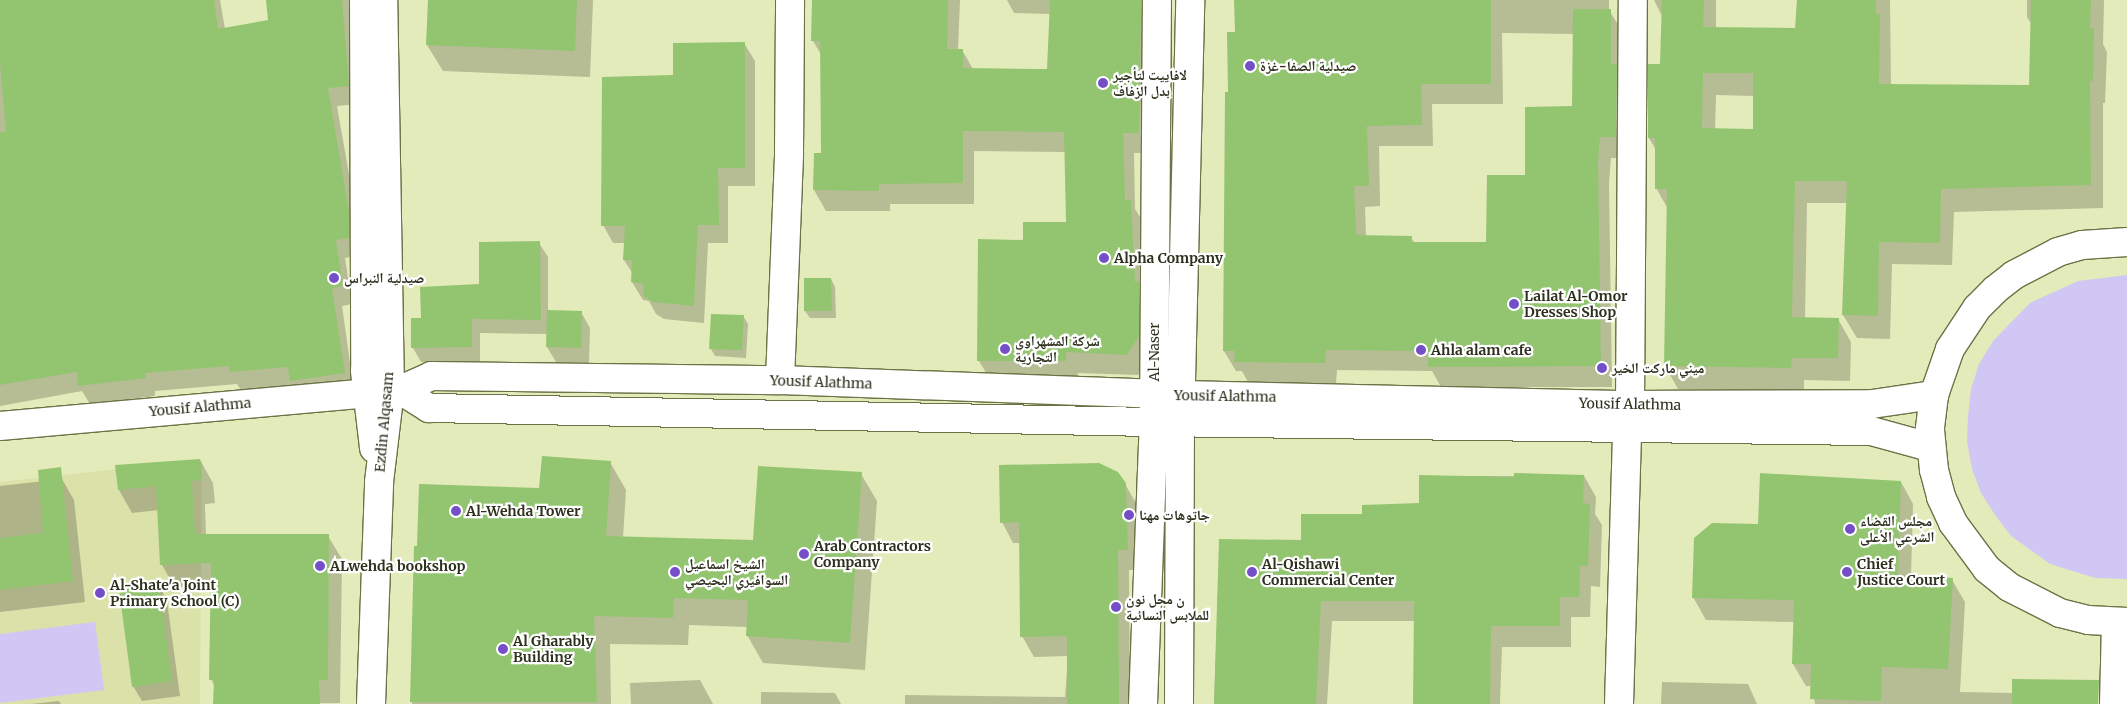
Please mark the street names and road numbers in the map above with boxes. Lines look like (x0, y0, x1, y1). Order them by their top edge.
street label: Al-Naser (1146, 322, 1162, 382)
street label: Ezdin Alqasam (371, 371, 397, 473)
street label: Yousif Alathma (770, 372, 872, 392)
street label: Yousif Alathma (1174, 387, 1276, 405)
street label: Yousif Alathma (148, 394, 252, 420)
street label: Yousif Alathma (1579, 395, 1681, 413)

